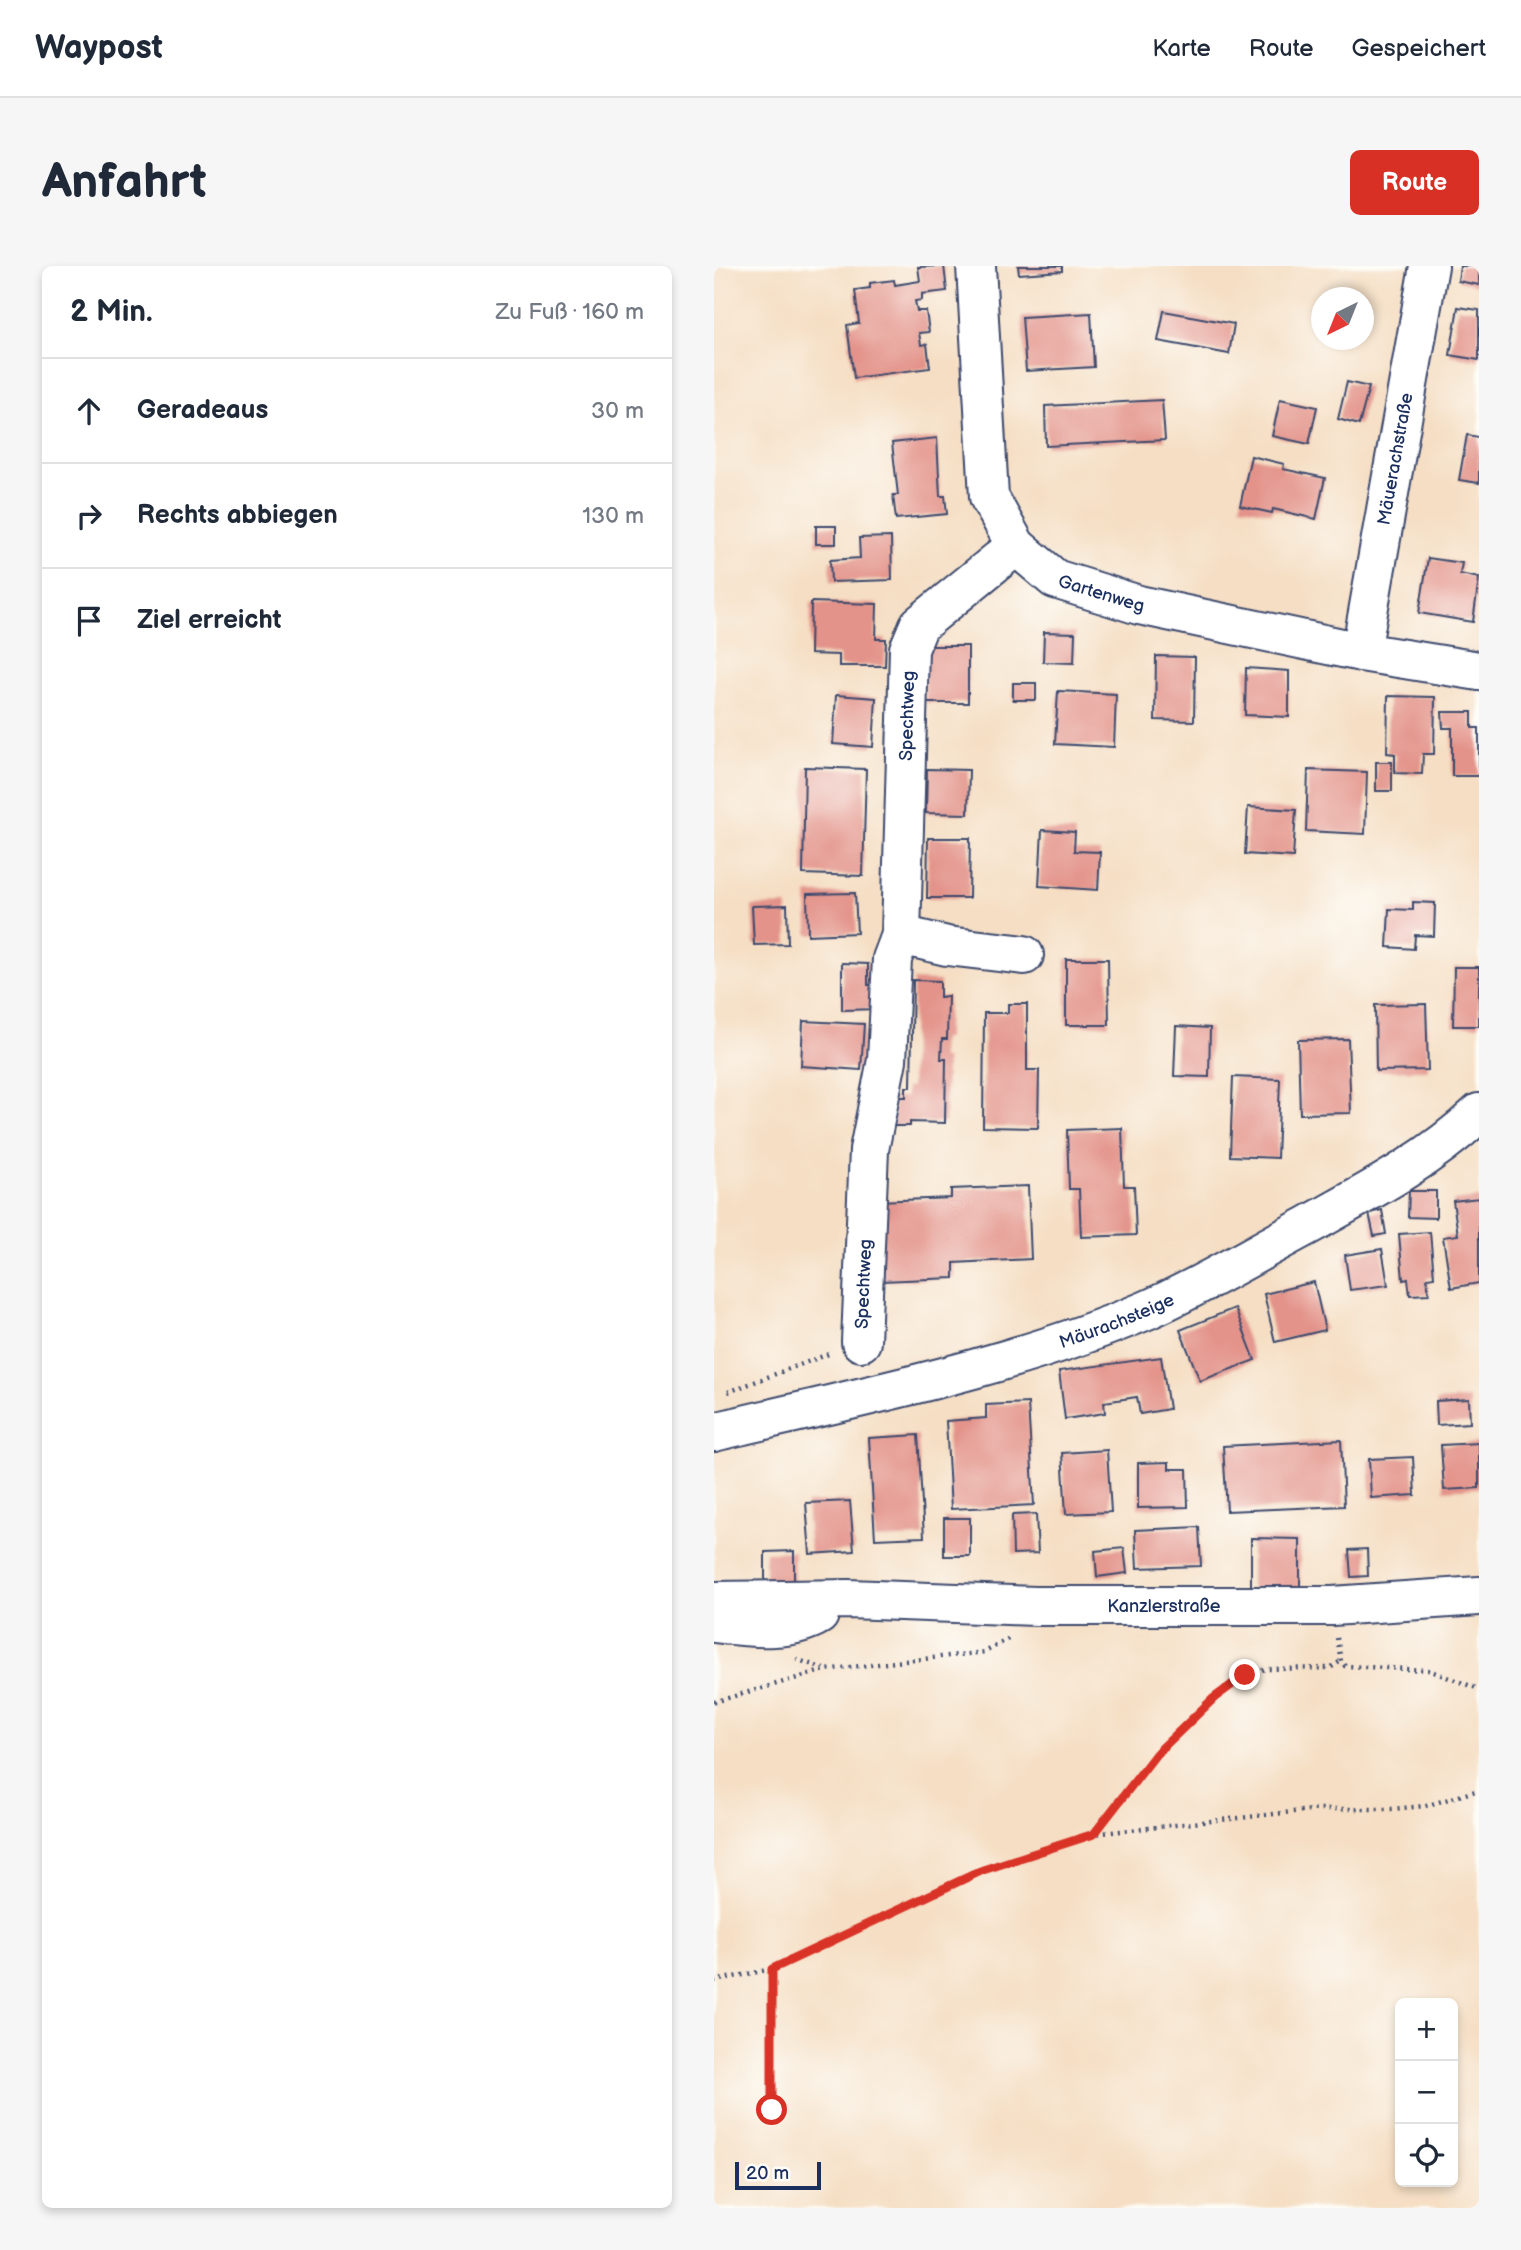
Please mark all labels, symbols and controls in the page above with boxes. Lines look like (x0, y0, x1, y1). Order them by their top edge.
text: Waypost (35, 28, 163, 68)
text: Karte (1152, 34, 1211, 63)
text: Route (1249, 34, 1314, 63)
text: Gespeichert (1352, 34, 1486, 63)
button: Route (1350, 150, 1479, 215)
text: Anfahrt (42, 153, 207, 212)
north arrow (1311, 287, 1374, 350)
text: 2 Min. (70, 294, 153, 330)
text: Zu Fuß · 160 m (496, 298, 644, 326)
street label: Mäuerachstraße (1374, 391, 1418, 527)
icon: ahead (70, 392, 108, 430)
text: Geradeaus (137, 395, 268, 426)
text: 30 m (591, 397, 644, 425)
icon: right (70, 497, 108, 535)
text: Rechts abbiegen (137, 500, 338, 531)
text: 130 m (582, 502, 644, 530)
street label: Gartenweg (1056, 571, 1146, 617)
icon: arrive (70, 602, 108, 640)
text: Ziel erreicht (137, 605, 281, 636)
street label: Spechtweg (896, 670, 919, 761)
street label: Spechtweg (852, 1239, 876, 1330)
street label: Mäurachsteige (1057, 1289, 1178, 1353)
street label: Kanzlerstraße (1107, 1596, 1221, 1617)
route end (1229, 1659, 1260, 1690)
map controls (1395, 1998, 1458, 2187)
button: + (1395, 1998, 1458, 2061)
button: − (1395, 2061, 1458, 2124)
route start (756, 2094, 787, 2125)
button: locate (1395, 2124, 1458, 2187)
scale bar (735, 2159, 821, 2191)
text: 20 m (746, 2162, 789, 2185)

